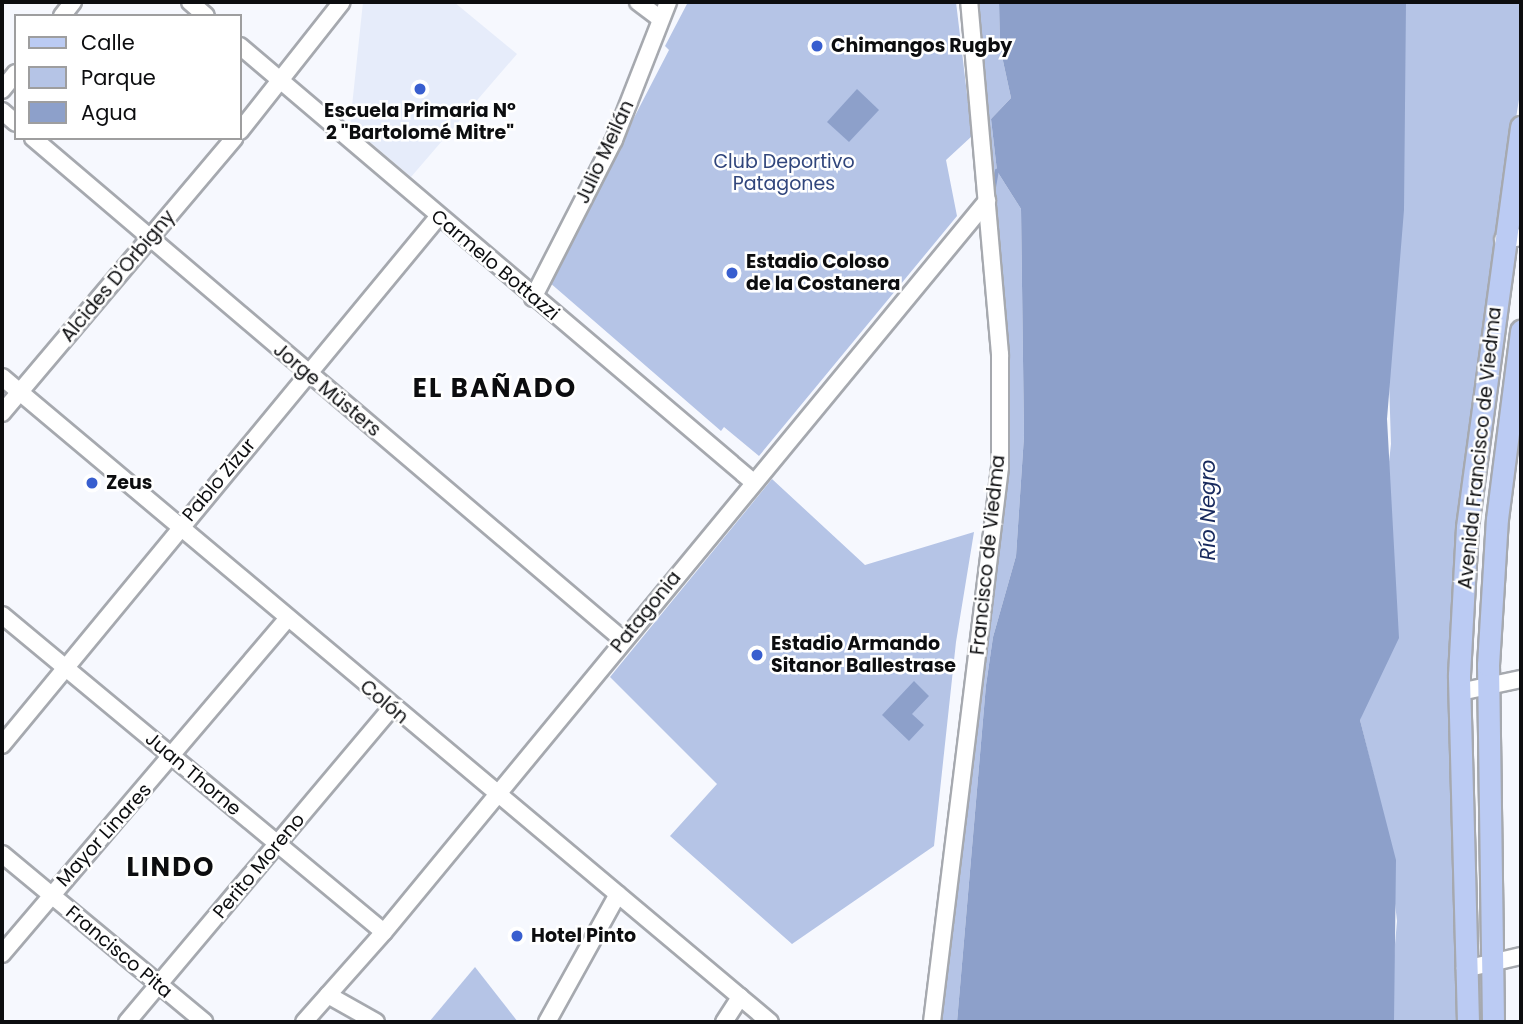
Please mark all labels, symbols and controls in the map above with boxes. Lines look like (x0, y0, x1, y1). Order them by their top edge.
legend (14, 14, 242, 140)
text: Calle (81, 28, 135, 57)
place label: Chimangos Rugby (831, 35, 1012, 57)
marker: Chimangos Rugby (809, 38, 825, 54)
text: Parque (81, 63, 156, 92)
marker: Escuela Primaria N° 2 "Bartolomé Mitre" (412, 81, 428, 97)
street label: Julio Meilán (571, 97, 639, 207)
text: Agua (81, 98, 137, 127)
place label: Escuela Primaria N° 2 "Bartolomé Mitre" (324, 100, 516, 144)
park label: Club Deportivo Patagones (713, 151, 855, 195)
street label: Alcides D'Orbigny (56, 205, 180, 347)
street label: Carmelo Bottazzi (426, 205, 564, 325)
place label: Estadio Coloso de la Costanera (746, 251, 901, 295)
marker: Estadio Coloso de la Costanera (724, 265, 740, 281)
street label: Avenida Francisco de Viedma (1454, 306, 1506, 590)
street label: Jorge Müsters (269, 338, 385, 442)
district label: EL BAÑADO (414, 373, 576, 405)
street label: Pablo Zizur (178, 434, 260, 526)
street label: Francisco de Viedma (966, 454, 1010, 656)
water label: Río Negro (1195, 460, 1221, 560)
place label: Zeus (106, 472, 152, 494)
marker: Zeus (84, 475, 100, 491)
street label: Patagonia (606, 567, 686, 657)
place label: Estadio Armando Sitanor Ballestrase (771, 633, 956, 677)
marker: Estadio Armando Sitanor Ballestrase (749, 647, 765, 663)
street label: Colón (355, 675, 413, 729)
street label: Juan Thorne (141, 727, 245, 821)
street label: Mayor Linares (52, 779, 156, 891)
street label: Perito Moreno (208, 809, 310, 923)
district label: LINDO (127, 852, 215, 884)
street label: Francisco Pita (61, 901, 177, 1003)
place label: Hotel Pinto (531, 925, 636, 947)
marker: Hotel Pinto (509, 928, 525, 944)

